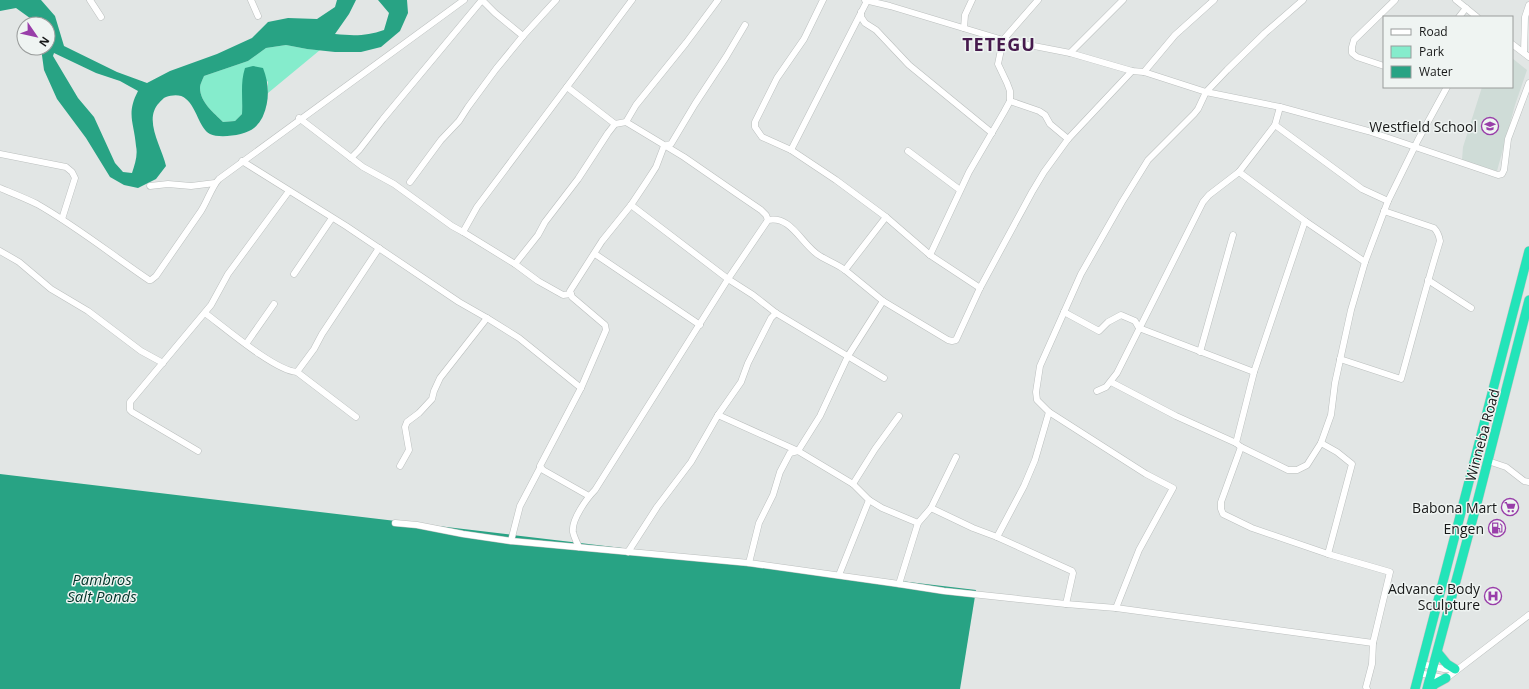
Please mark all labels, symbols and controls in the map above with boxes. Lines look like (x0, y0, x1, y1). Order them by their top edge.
north arrow (16, 16, 56, 56)
legend (1383, 16, 1513, 88)
text: Road (1419, 23, 1448, 40)
district label: TETEGU (962, 32, 1036, 56)
text: N (36, 34, 53, 50)
text: Park (1419, 43, 1445, 60)
text: Water (1419, 63, 1453, 80)
school or university icon: Westfield School (1480, 116, 1500, 136)
place label: Westfield School (1369, 117, 1477, 136)
street label: Winneba Road (1461, 387, 1503, 483)
supermarket icon: Babona Mart (1500, 497, 1520, 517)
place label: Babona Mart (1412, 498, 1497, 517)
fuel station icon: Engen (1487, 518, 1507, 538)
place label: Engen (1444, 519, 1484, 538)
water label: Pambros Salt Ponds (67, 569, 137, 606)
place label: Advance Body Sculpture (1388, 579, 1481, 614)
hospital icon: Advance Body Sculpture (1483, 586, 1503, 606)

